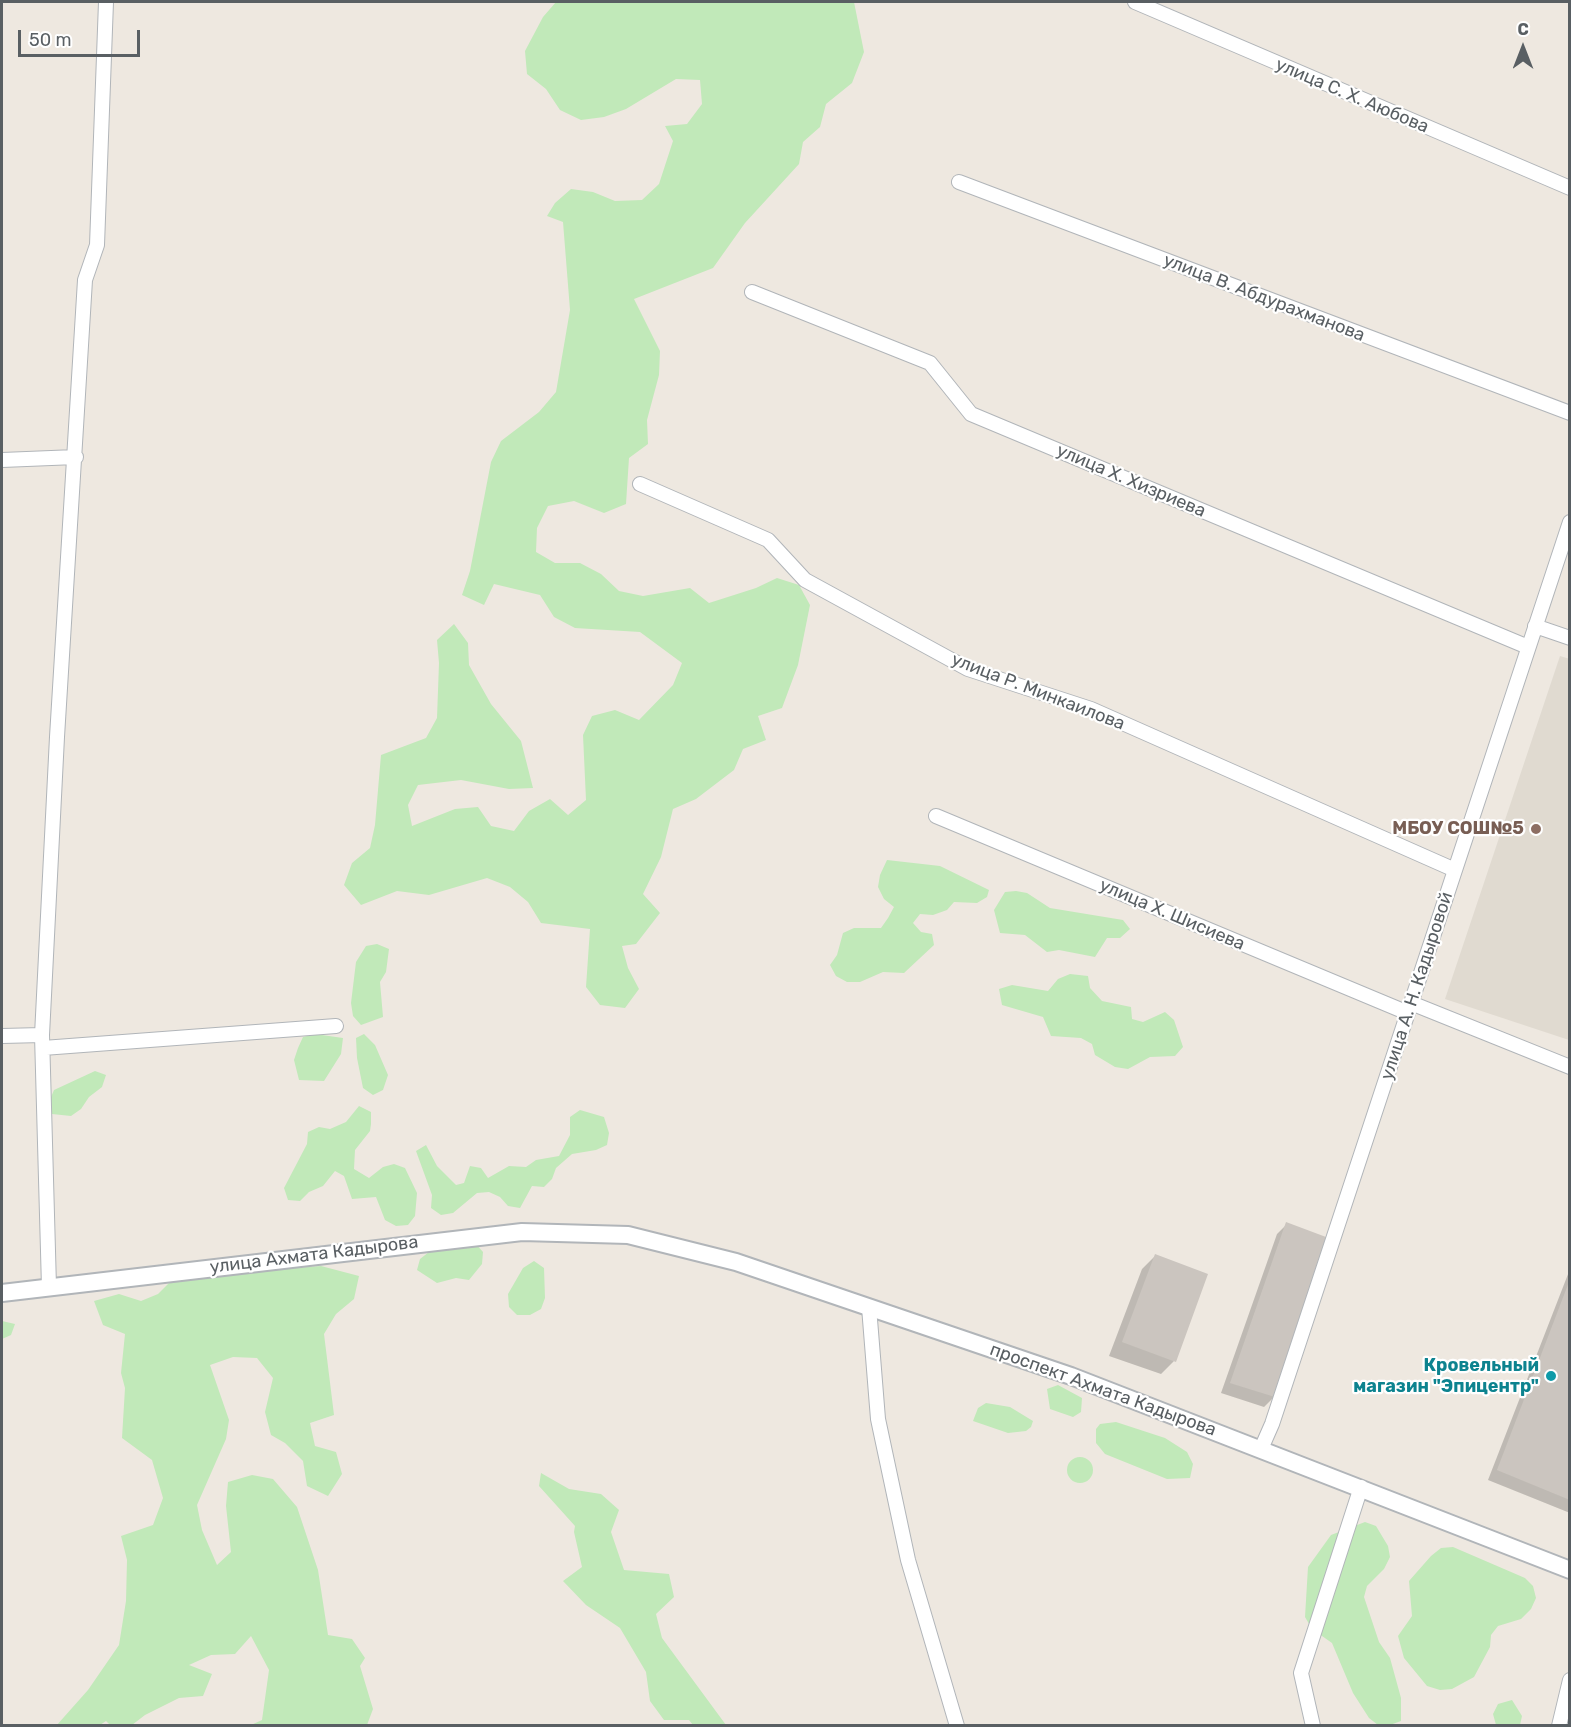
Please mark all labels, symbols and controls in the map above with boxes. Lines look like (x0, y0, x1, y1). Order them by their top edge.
scale bar (21, 18, 142, 56)
north arrow (1493, 18, 1553, 78)
text: С (1517, 20, 1529, 39)
text: 50 m (29, 29, 72, 51)
street label: улица С. Х. Аюбова (1272, 54, 1432, 138)
street label: улица В. Абдурахманова (1160, 250, 1368, 346)
street label: улица Х. Хизриева (1053, 440, 1209, 522)
street label: улица Р. Минкаилова (948, 649, 1128, 735)
place label: МБОУ СОШ№5 (1392, 818, 1524, 840)
marker: МБОУ СОШ№5 (1529, 822, 1543, 836)
street label: улица Х. Шисиева (1096, 875, 1248, 955)
street label: улица А. Н. Кадыровой (1376, 889, 1458, 1083)
street label: улица Ахмата Кадырова (209, 1231, 419, 1279)
street label: проспект Ахмата Кадырова (987, 1339, 1219, 1441)
place label: Кровельный магазин "Эпицентр" (1353, 1355, 1539, 1398)
marker: Кровельный магазин "Эпицентр" (1544, 1369, 1558, 1383)

